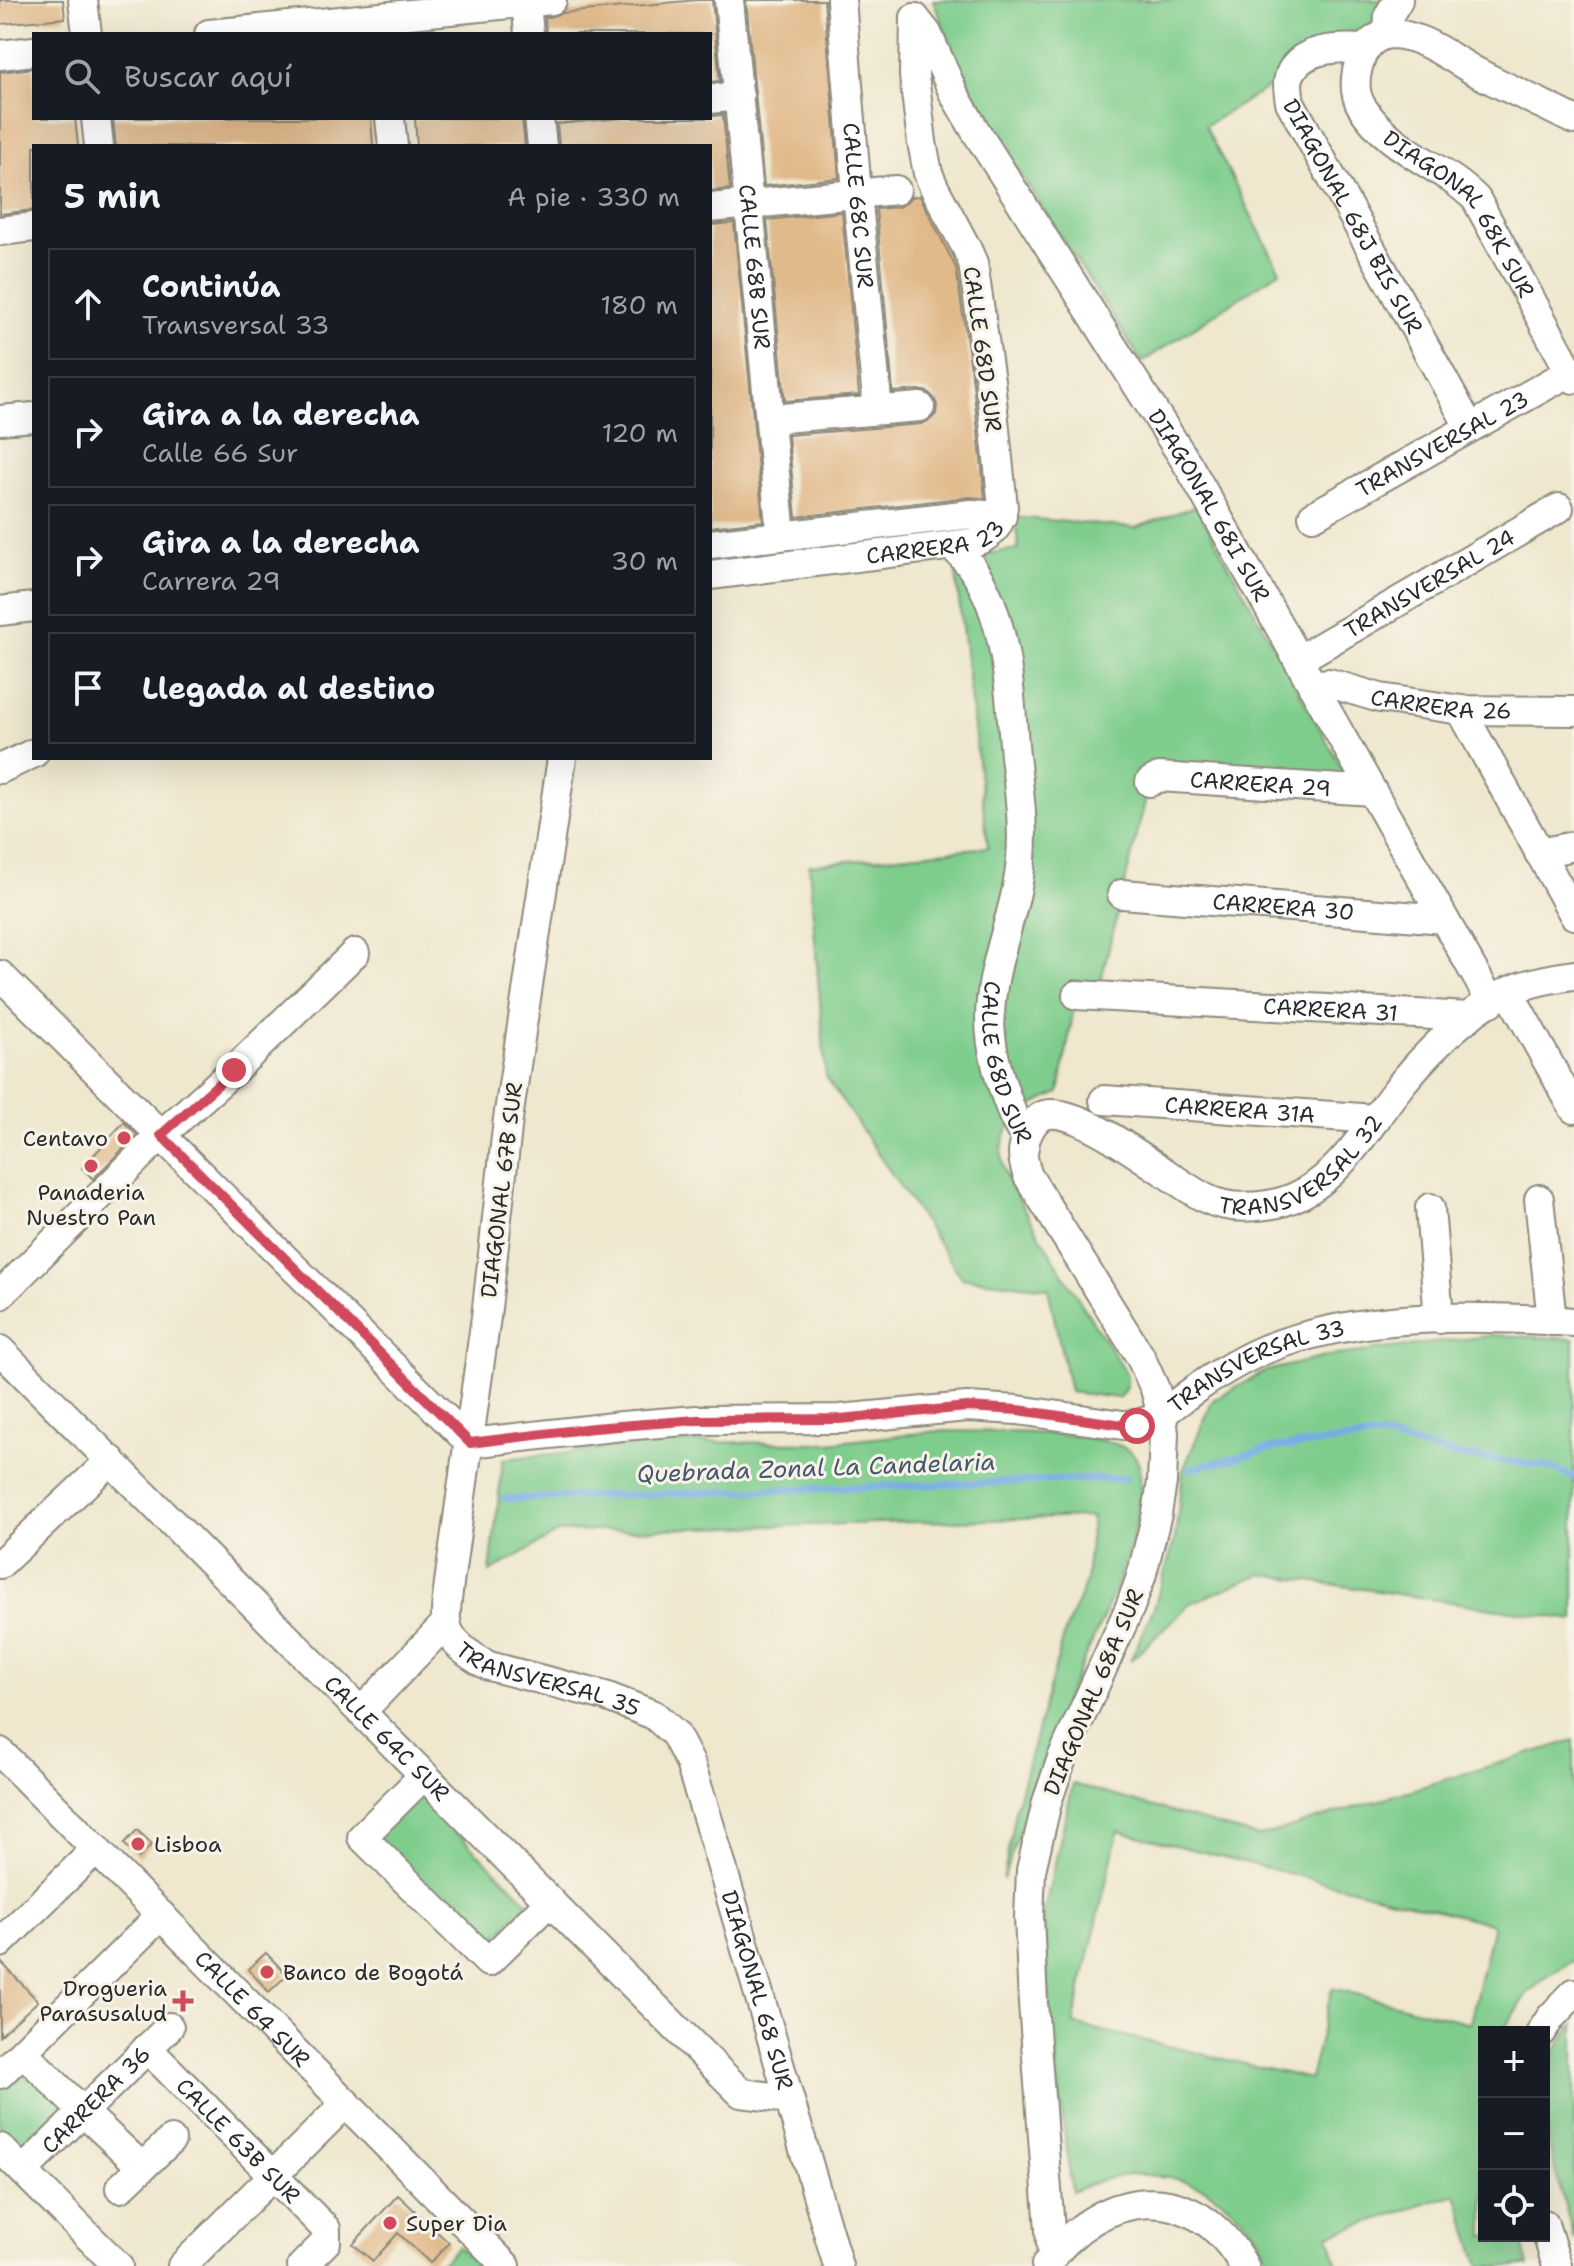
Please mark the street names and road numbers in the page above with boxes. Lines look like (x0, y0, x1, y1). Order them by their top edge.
street label: DIAGONAL 68J BIS SUR (1276, 94, 1429, 339)
street label: CALLE 68C SUR (836, 121, 880, 289)
street label: DIAGONAL 68K SUR (1377, 124, 1541, 303)
street label: CALLE 68B SUR (732, 183, 777, 351)
street label: CALLE 68D SUR (957, 264, 1008, 434)
street label: TRANSVERSAL 23 (1351, 384, 1534, 504)
street label: DIAGONAL 68I SUR (1141, 404, 1276, 607)
street label: CARRERA 23 (864, 514, 1011, 571)
street label: TRANSVERSAL 24 (1339, 523, 1520, 645)
street label: CARRERA 26 (1367, 682, 1512, 725)
street label: CARRERA 29 (1189, 765, 1332, 803)
street label: CARRERA 30 (1212, 887, 1355, 927)
street label: CALLE 68D SUR (975, 979, 1039, 1148)
street label: CARRERA 31 (1262, 991, 1399, 1028)
street label: DIAGONAL 67B SUR (474, 1080, 529, 1300)
street label: CARRERA 31A (1164, 1090, 1316, 1130)
street label: TRANSVERSAL 32 (1216, 1109, 1389, 1222)
street label: TRANSVERSAL 33 (1162, 1314, 1347, 1419)
street label: DIAGONAL 68A SUR (1037, 1584, 1150, 1800)
street label: TRANSVERSAL 35 (450, 1635, 644, 1723)
street label: CALLE 64C SUR (318, 1669, 456, 1807)
street label: DIAGONAL 68 SUR (715, 1887, 800, 2093)
street label: CALLE 64 SUR (188, 1944, 316, 2073)
street label: CARRERA 36 (35, 2040, 157, 2160)
street label: CALLE 63B SUR (170, 2072, 306, 2210)

